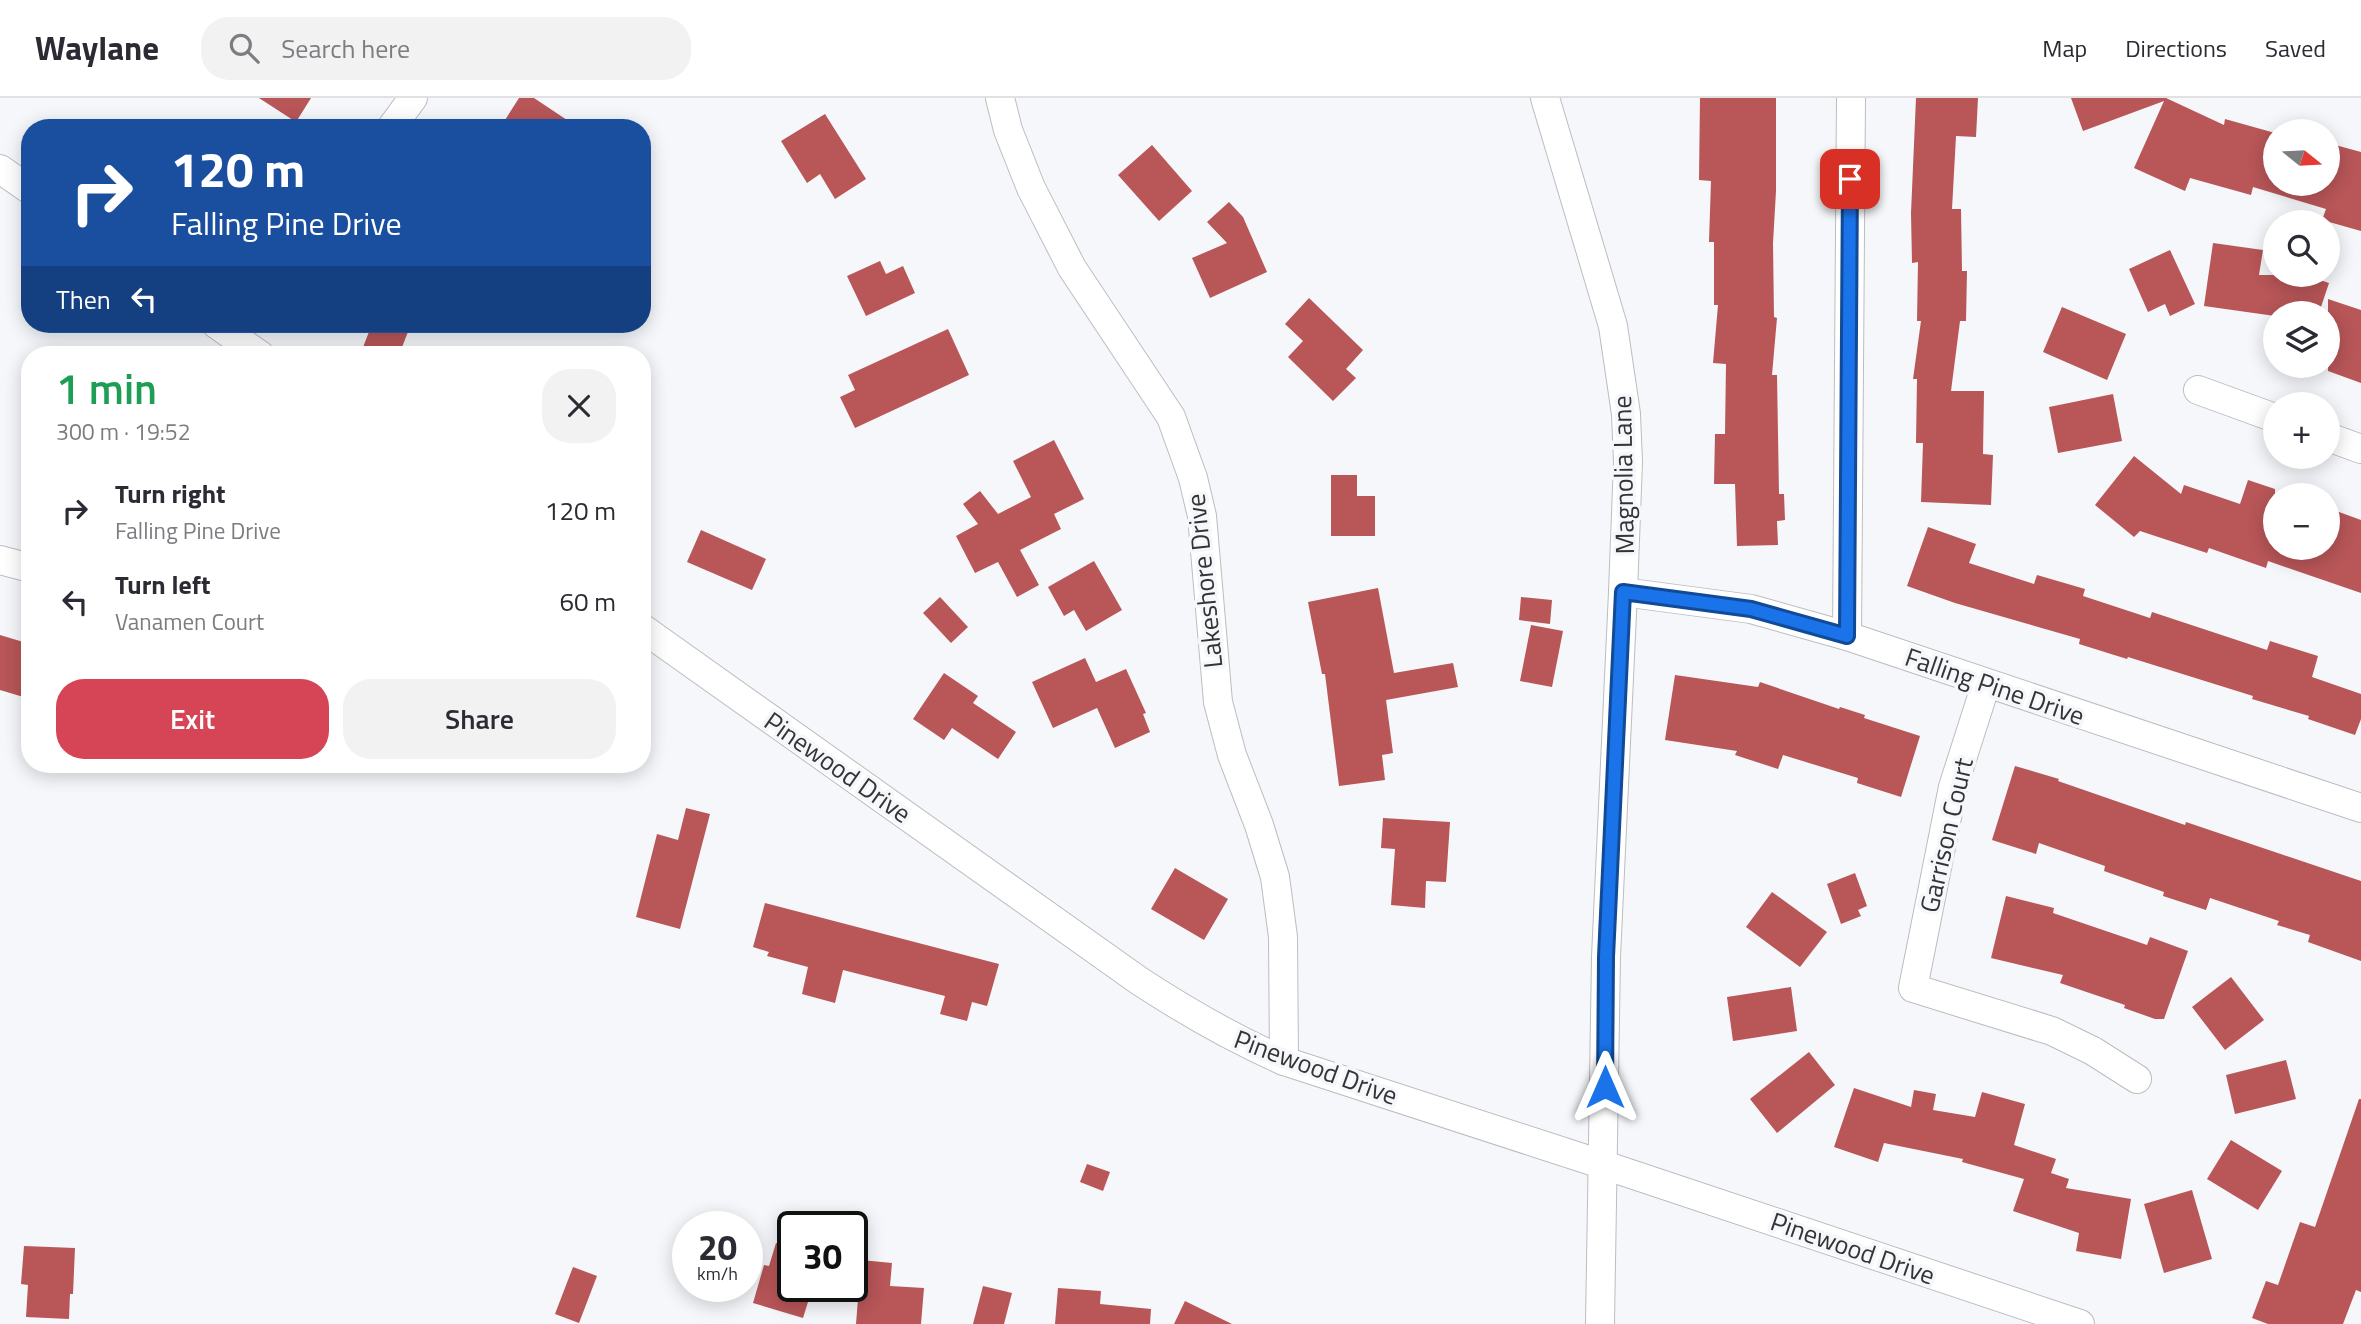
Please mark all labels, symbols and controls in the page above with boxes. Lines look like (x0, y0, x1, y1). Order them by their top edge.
search box (201, 17, 691, 80)
text: Waylane (35, 23, 159, 73)
icon: search (225, 29, 263, 67)
text: Search here (281, 29, 410, 68)
text: Map (2042, 30, 2087, 66)
text: Directions (2125, 30, 2227, 66)
text: Saved (2265, 30, 2326, 66)
north arrow (2263, 119, 2340, 196)
map controls (2263, 119, 2340, 560)
text: 120 m (171, 131, 305, 206)
icon: right (56, 147, 147, 238)
pin (1820, 149, 1880, 209)
icon: arrive (1831, 160, 1869, 198)
text: Falling Pine Drive (171, 199, 402, 247)
button: search (2263, 210, 2340, 287)
text: Then (56, 280, 111, 319)
icon: left (125, 280, 163, 318)
button: layers (2263, 301, 2340, 378)
text: 1 min (56, 356, 157, 420)
button: close (542, 369, 616, 443)
button: + (2263, 392, 2340, 469)
street label: Magnolia Lane (1602, 395, 1644, 555)
text: 300 m · 19:52 (56, 414, 191, 449)
text: Turn right (115, 474, 226, 513)
button: − (2263, 483, 2340, 560)
text: 120 m (545, 491, 616, 530)
icon: right (56, 492, 94, 530)
street label: Lakeshore Drive (1175, 492, 1233, 670)
text: Falling Pine Drive (115, 513, 281, 548)
text: Turn left (115, 565, 210, 604)
text: 60 m (559, 582, 616, 621)
icon: left (56, 583, 94, 621)
text: Vanamen Court (115, 604, 264, 639)
street label: Falling Pine Drive (1900, 637, 2090, 735)
button: Exit (56, 679, 329, 759)
button: Share (343, 679, 616, 759)
street label: Pinewood Drive (757, 702, 919, 832)
street label: Garrison Court (1909, 754, 1983, 916)
street label: Pinewood Drive (1229, 1019, 1403, 1115)
position arrow (1568, 1050, 1642, 1124)
street label: Pinewood Drive (1766, 1202, 1940, 1294)
speed limit sign: 30 (777, 1211, 868, 1302)
text: 20 (698, 1220, 737, 1274)
text: km/h (697, 1260, 738, 1287)

